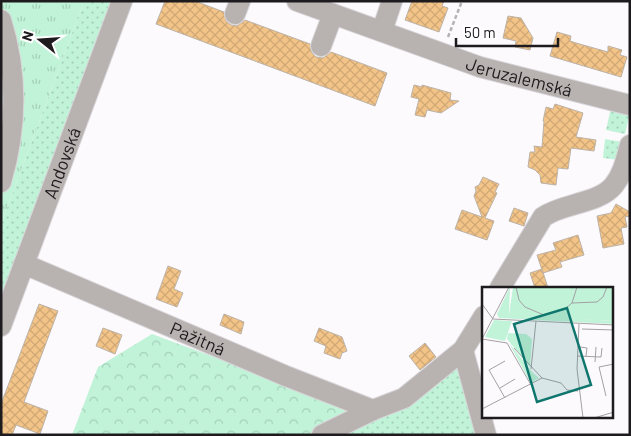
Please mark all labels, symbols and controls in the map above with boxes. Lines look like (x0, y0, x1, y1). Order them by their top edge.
north arrow (15, 15, 65, 65)
scale bar (456, 15, 558, 47)
text: 50 m (464, 23, 496, 41)
text: N (18, 29, 37, 43)
street label: Jeruzalemská (463, 52, 575, 101)
street label: Andovská (38, 124, 85, 202)
inset map (482, 287, 614, 418)
street label: Pažitná (167, 317, 229, 360)

